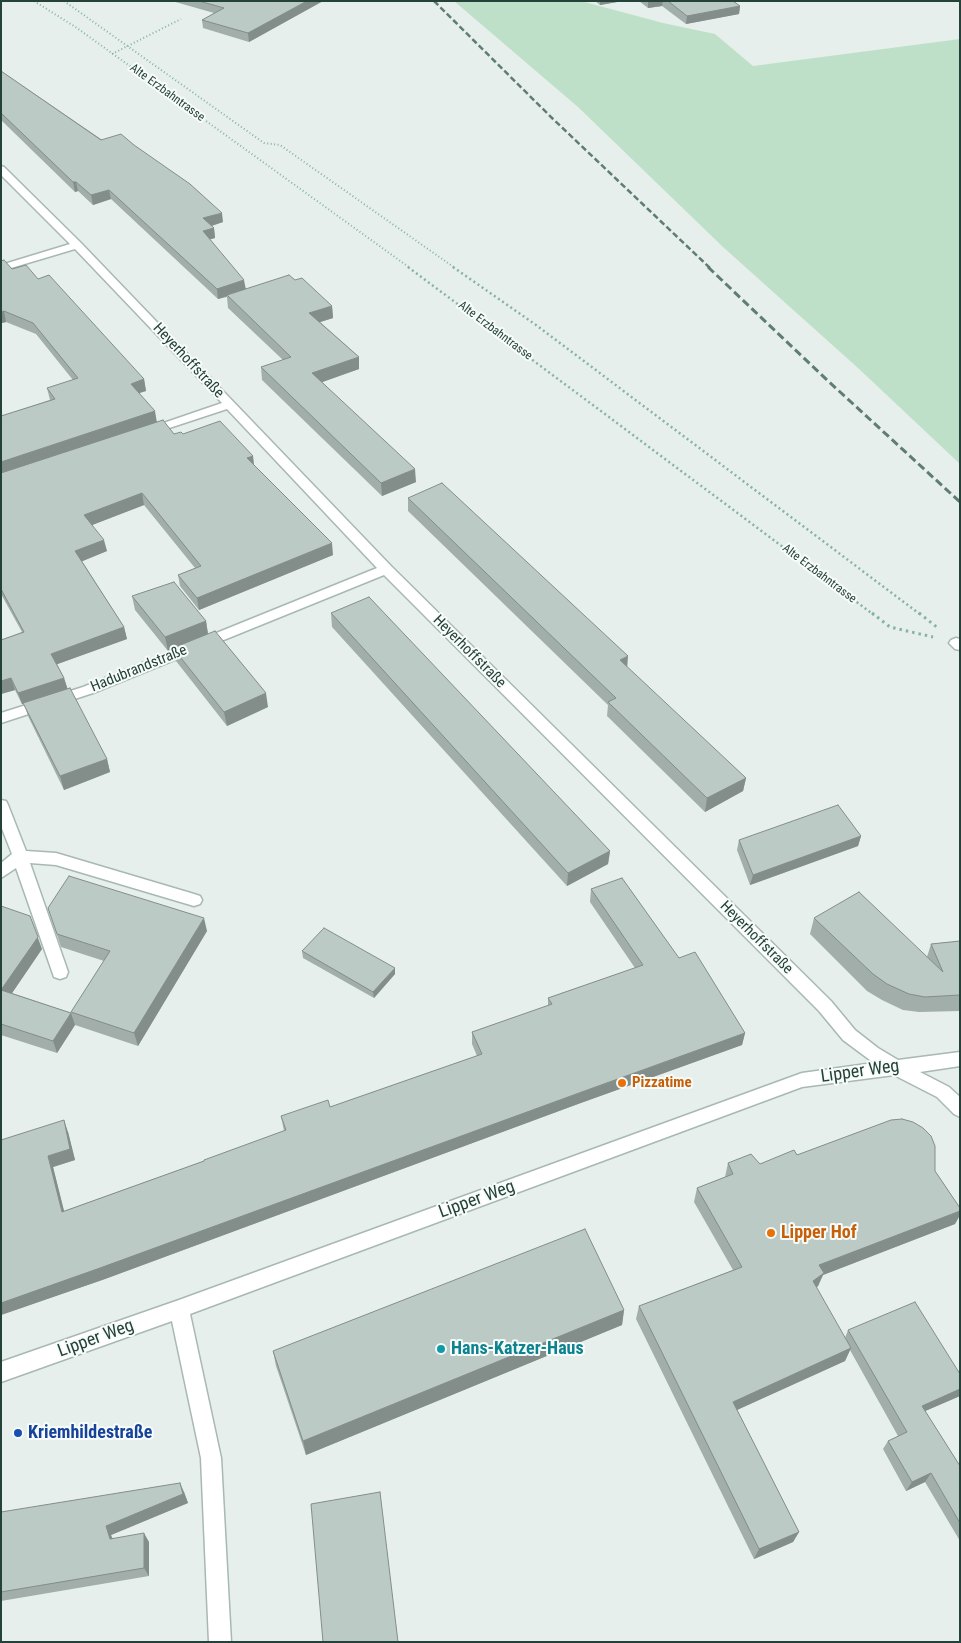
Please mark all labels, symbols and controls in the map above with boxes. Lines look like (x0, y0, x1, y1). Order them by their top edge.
street label: Alte Erzbahntrasse (127, 61, 207, 125)
street label: Alte Erzbahntrasse (455, 298, 535, 364)
street label: Heyerhoffstraße (149, 320, 227, 402)
street label: Alte Erzbahntrasse (779, 541, 859, 607)
street label: Heyerhoffstraße (429, 612, 509, 692)
street label: Hadubrandstraße (88, 641, 190, 697)
street label: Heyerhoffstraße (716, 898, 796, 978)
street label: Lipper Weg (819, 1056, 901, 1088)
place label: Pizzatime (632, 1074, 692, 1092)
marker: Pizzatime (616, 1077, 628, 1089)
street label: Lipper Weg (436, 1176, 518, 1224)
place label: Lipper Hof (781, 1222, 857, 1244)
marker: Lipper Hof (765, 1227, 777, 1239)
street label: Lipper Weg (55, 1315, 137, 1363)
place label: Hans-Katzer-Haus (451, 1338, 584, 1360)
marker: Hans-Katzer-Haus (435, 1343, 447, 1355)
place label: Kriemhildestraße (28, 1422, 152, 1444)
marker: Kriemhildestraße (12, 1427, 24, 1439)

